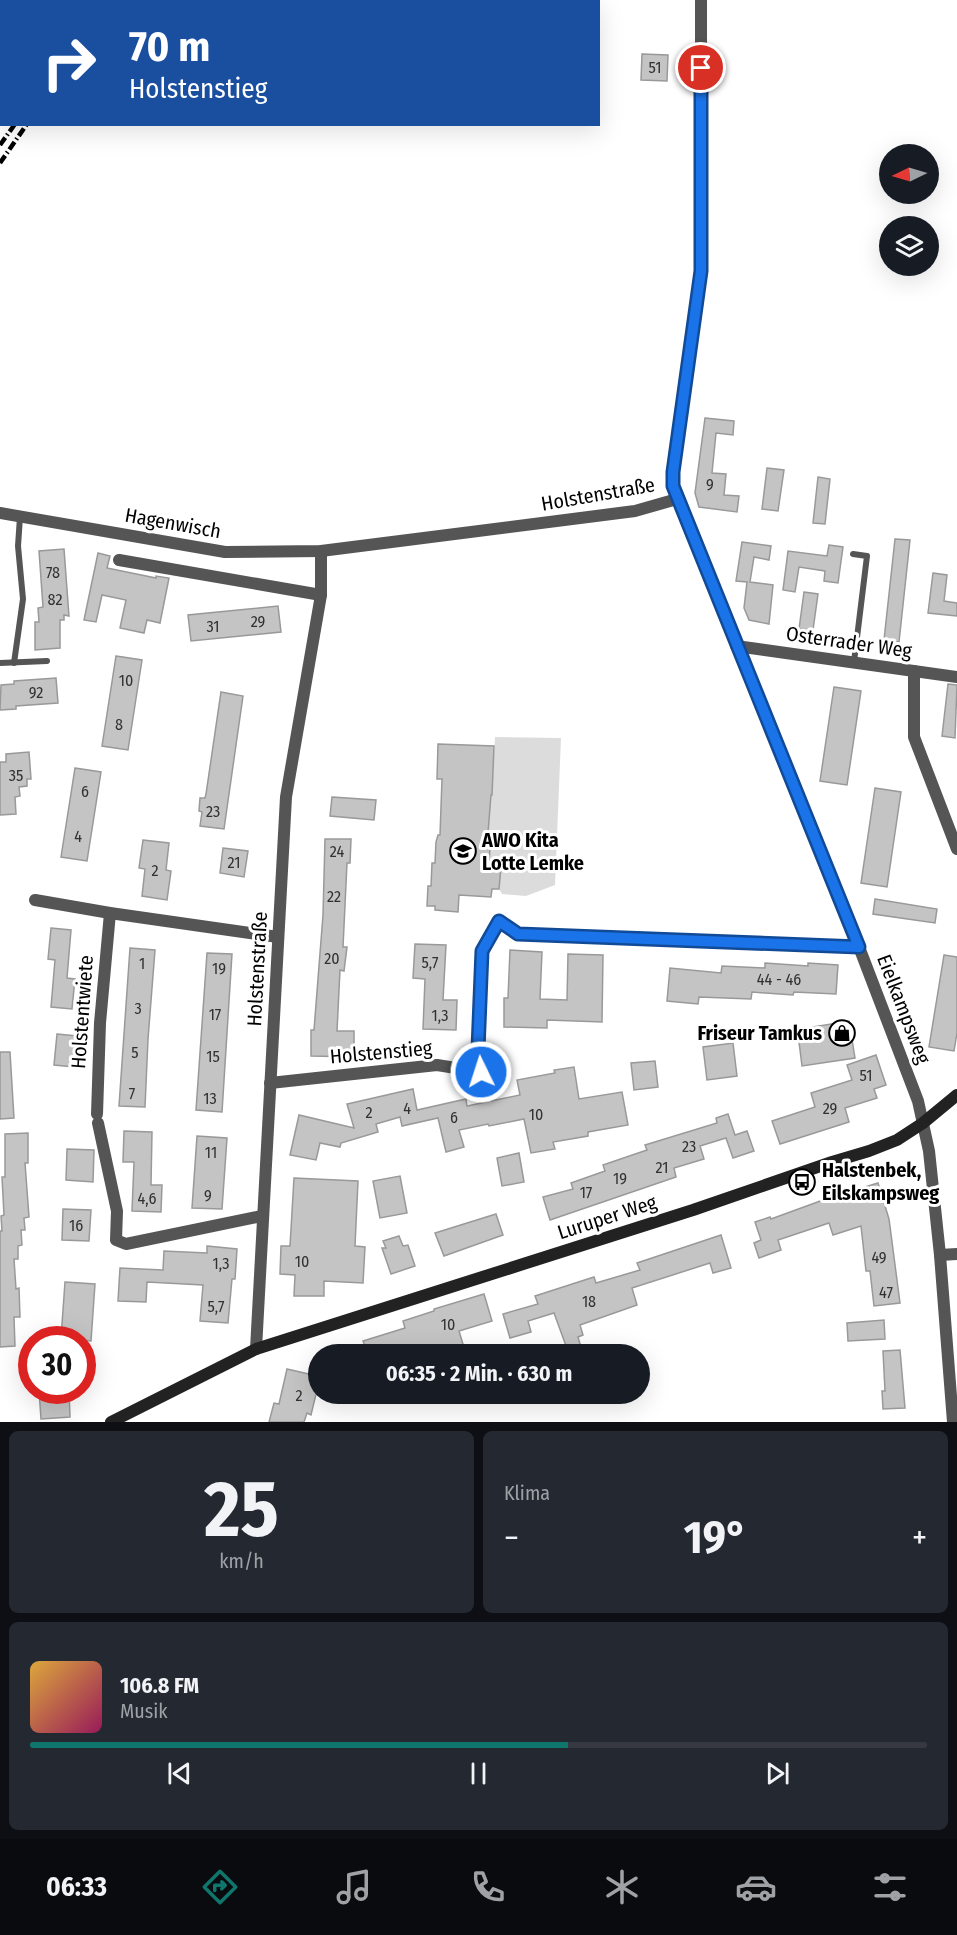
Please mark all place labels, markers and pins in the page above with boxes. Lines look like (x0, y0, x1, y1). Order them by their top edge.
pin (675, 42, 726, 93)
place label: AWO Kita Lotte Lemke (481, 828, 584, 875)
school or university icon: AWO Kita Lotte Lemke (448, 836, 478, 866)
shop icon: Friseur Tamkus (827, 1018, 857, 1048)
place label: Friseur Tamkus (697, 1021, 822, 1045)
place label: Halstenbek, Eilskampsweg (822, 1158, 939, 1205)
bus stop icon: Halstenbek, Eilskampsweg (787, 1167, 817, 1197)

